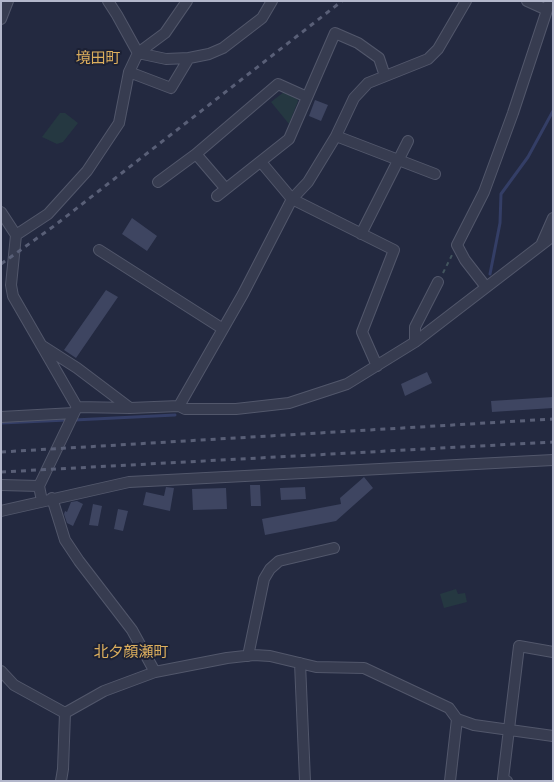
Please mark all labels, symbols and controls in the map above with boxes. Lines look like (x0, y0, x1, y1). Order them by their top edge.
district label: 境田町 (76, 49, 120, 67)
district label: 北夕顔瀬町 (94, 643, 168, 661)

